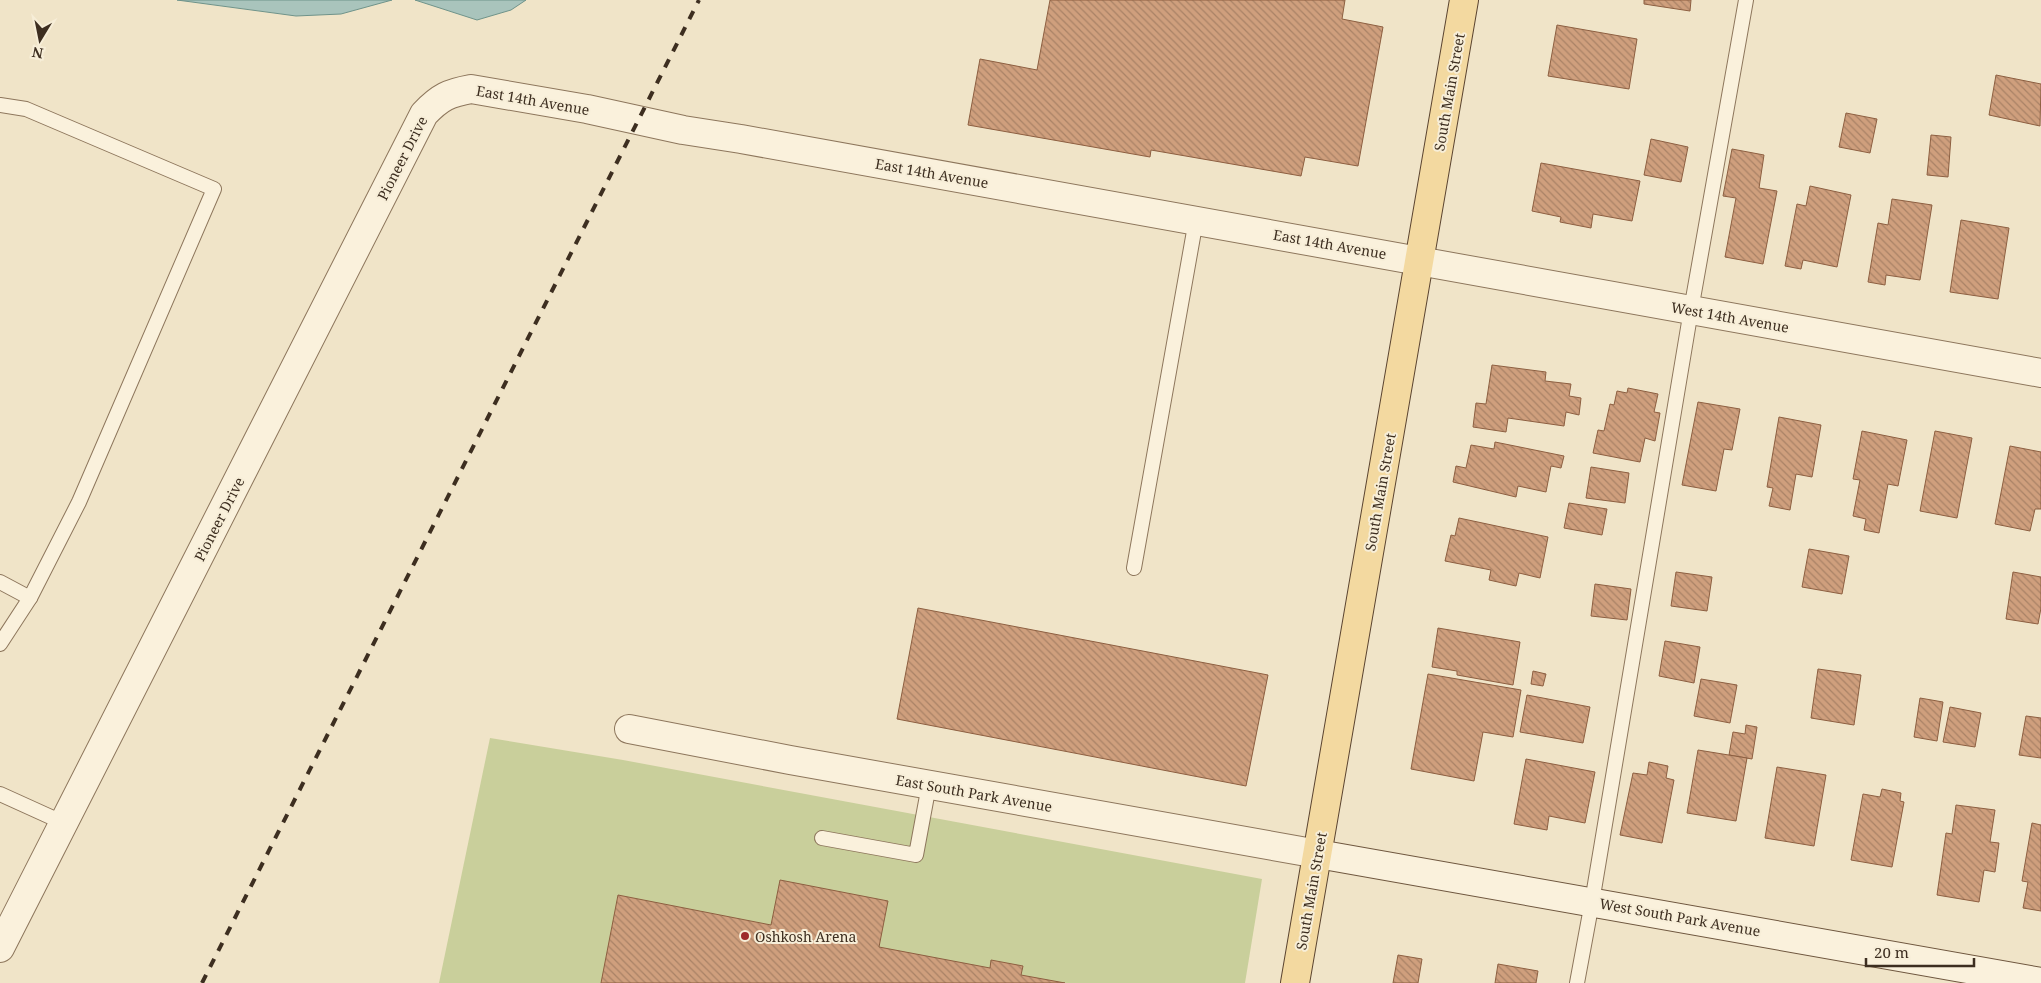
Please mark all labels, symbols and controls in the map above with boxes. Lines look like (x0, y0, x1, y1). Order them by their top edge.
north arrow (15, 15, 65, 65)
street label: South Main Street (1429, 32, 1469, 152)
text: N (31, 43, 45, 64)
street label: East 14th Avenue (475, 81, 591, 119)
street label: Pioneer Drive (373, 113, 431, 203)
street label: East 14th Avenue (874, 154, 990, 192)
street label: East 14th Avenue (1272, 225, 1388, 263)
street label: West 14th Avenue (1670, 297, 1790, 337)
street label: South Main Street (1360, 432, 1400, 552)
street label: Pioneer Drive (190, 474, 248, 564)
street label: East South Park Avenue (894, 770, 1054, 816)
street label: South Main Street (1291, 831, 1331, 951)
street label: West South Park Avenue (1598, 893, 1762, 941)
place label: Oshkosh Arena (755, 927, 856, 946)
marker: Oshkosh Arena (739, 930, 751, 942)
scale bar (1866, 936, 1974, 968)
text: 20 m (1874, 942, 1909, 962)

